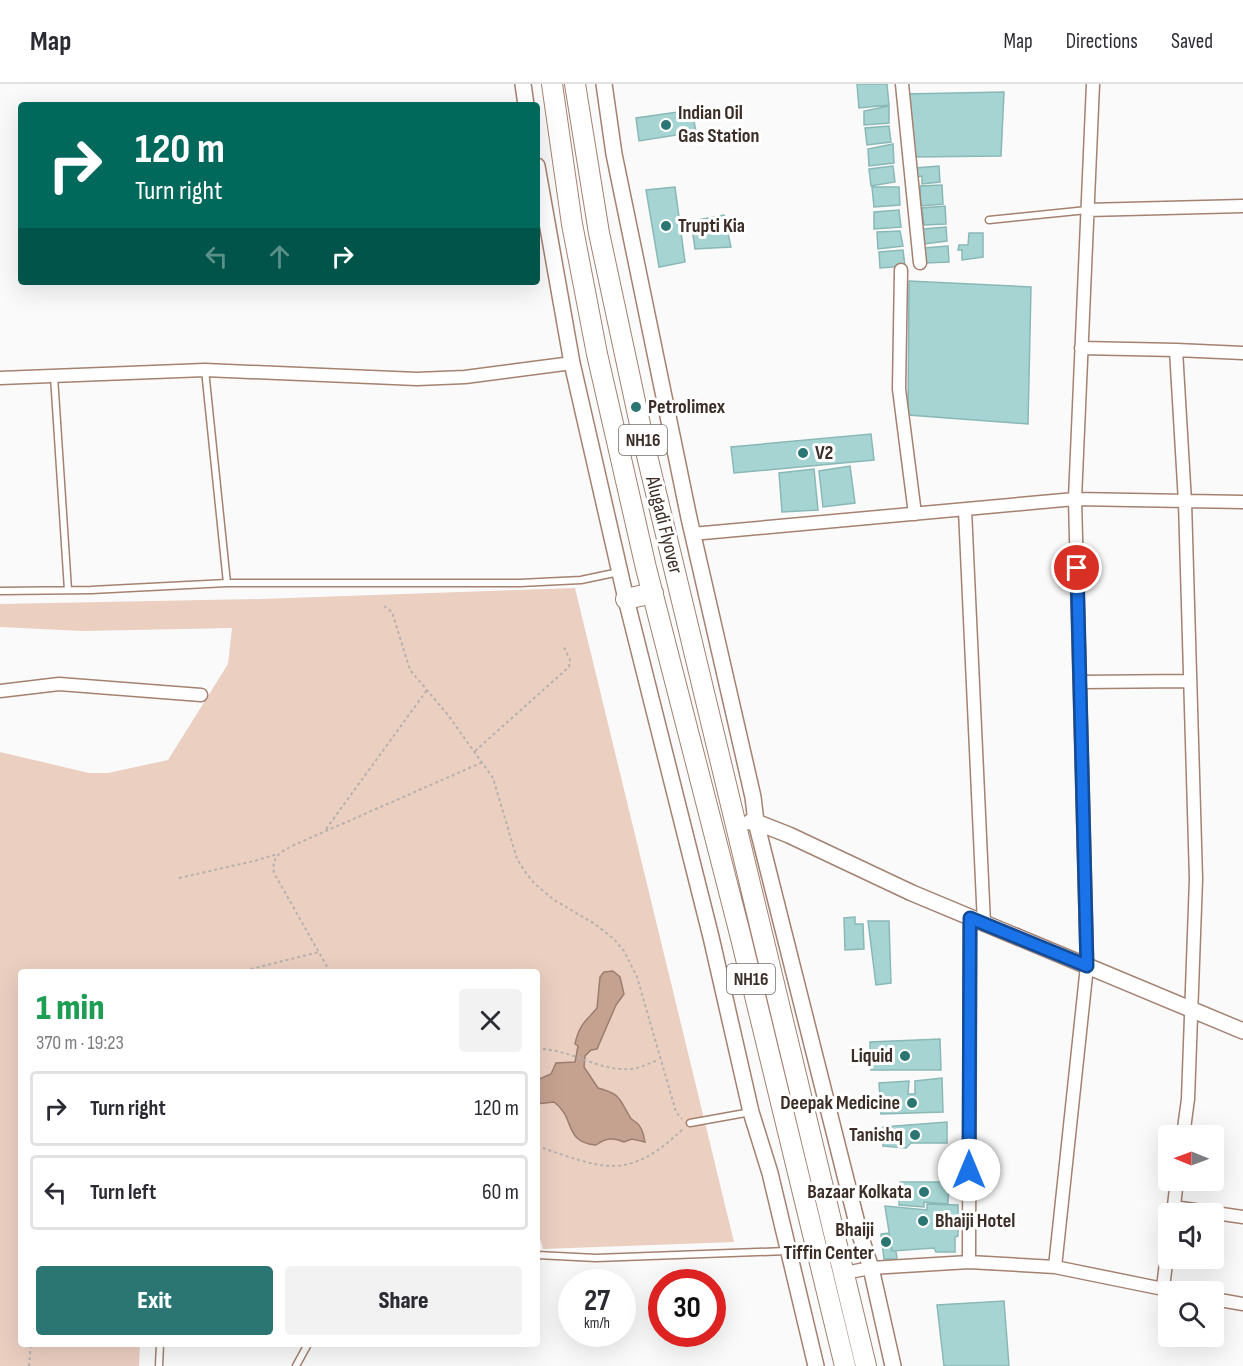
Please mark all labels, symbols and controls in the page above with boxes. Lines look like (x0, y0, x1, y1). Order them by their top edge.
text: Map (30, 25, 71, 58)
text: Map (1003, 29, 1033, 54)
text: Directions (1066, 29, 1138, 54)
text: Saved (1171, 29, 1213, 54)
place label: Indian Oil Gas Station (678, 101, 759, 148)
marker: Indian Oil Gas Station (659, 118, 673, 132)
text: 120 m (135, 124, 225, 175)
icon: right (36, 126, 114, 204)
text: Turn right (135, 175, 222, 207)
place label: Trupti Kia (678, 214, 745, 238)
marker: Trupti Kia (659, 219, 673, 233)
icon: left (200, 240, 233, 273)
icon: ahead (263, 240, 296, 273)
icon: right (326, 240, 359, 273)
place label: Petrolimex (648, 395, 726, 419)
marker: Petrolimex (629, 400, 643, 414)
road number: NH16 (619, 425, 667, 455)
place label: V2 (815, 441, 833, 465)
marker: V2 (796, 446, 810, 460)
street label: Alugadi Flyover (640, 473, 688, 577)
pin (1051, 542, 1102, 593)
icon: arrive (1060, 551, 1093, 584)
road number: NH16 (727, 964, 775, 994)
text: 1 min (36, 987, 104, 1030)
button: close (459, 989, 522, 1052)
text: 370 m · 19:23 (36, 1031, 124, 1055)
place label: Liquid (851, 1044, 893, 1068)
marker: Liquid (898, 1049, 912, 1063)
place label: Deepak Medicine (780, 1091, 900, 1115)
icon: right (39, 1092, 72, 1125)
text: Turn right (90, 1095, 166, 1122)
text: 120 m (475, 1095, 519, 1122)
marker: Deepak Medicine (905, 1096, 919, 1110)
place label: Tanishq (849, 1123, 903, 1147)
north arrow (1158, 1125, 1224, 1191)
map controls (1158, 1125, 1224, 1347)
marker: Tanishq (908, 1128, 922, 1142)
position arrow (937, 1138, 1001, 1202)
icon: left (39, 1176, 72, 1209)
text: Turn left (90, 1179, 156, 1206)
text: 60 m (482, 1179, 519, 1206)
place label: Bazaar Kolkata (807, 1180, 912, 1204)
marker: Bazaar Kolkata (917, 1185, 931, 1199)
button: sound (1158, 1203, 1224, 1269)
place label: Bhaiji Hotel (935, 1209, 1015, 1233)
marker: Bhaiji Hotel (916, 1214, 930, 1228)
place label: Bhaiji Tiffin Center (783, 1218, 874, 1265)
marker: Bhaiji Tiffin Center (879, 1235, 893, 1249)
button: Exit (36, 1266, 273, 1335)
button: Share (285, 1266, 522, 1335)
speed limit sign: 30 (648, 1269, 726, 1347)
button: search (1158, 1281, 1224, 1347)
text: 27 (584, 1283, 610, 1319)
text: km/h (584, 1314, 610, 1333)

